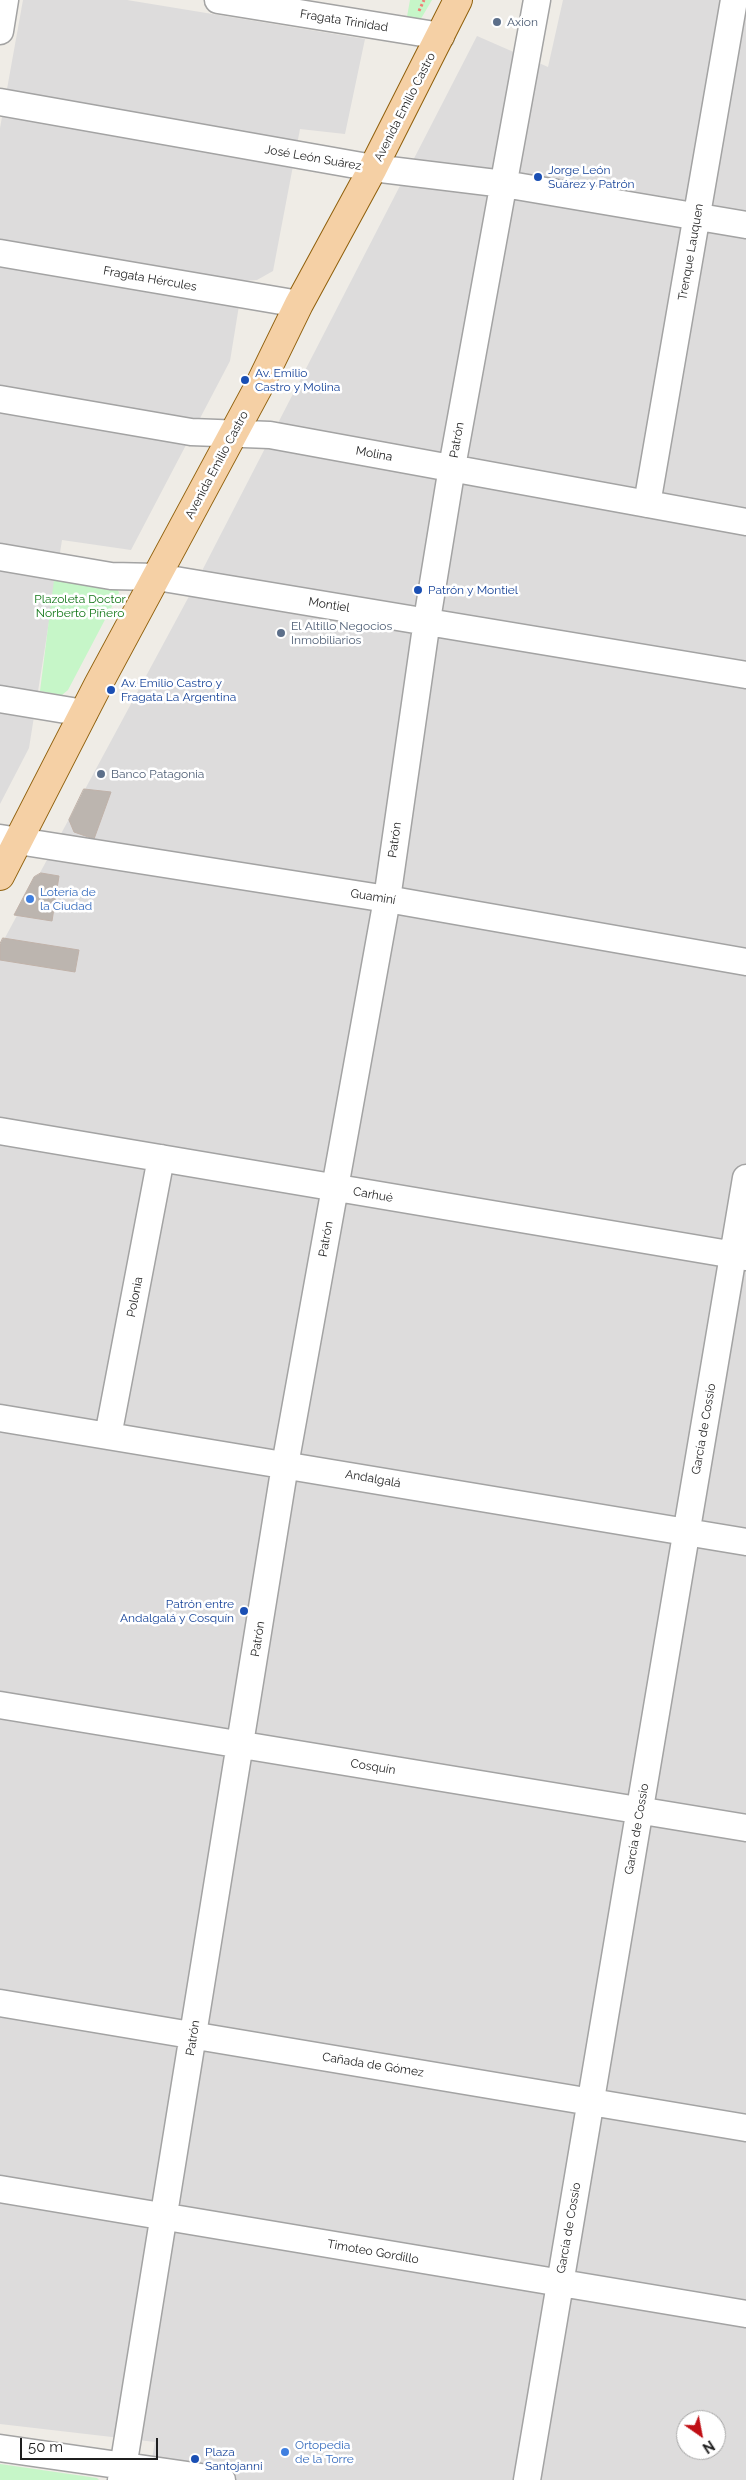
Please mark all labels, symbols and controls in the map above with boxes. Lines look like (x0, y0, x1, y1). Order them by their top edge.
street label: Fragata Trinidad (299, 7, 389, 35)
place label: Axion (507, 15, 538, 29)
marker: Axion (491, 16, 503, 28)
street label: Avenida Emilio Castro (371, 50, 439, 164)
street label: José León Suárez (264, 142, 362, 174)
place label: Jorge León Suárez y Patrón (548, 163, 635, 191)
marker: Jorge León Suárez y Patrón (532, 171, 544, 183)
street label: Trenque Lauquen (675, 202, 707, 302)
street label: Fragata Hércules (102, 264, 198, 294)
place label: Av. Emilio Castro y Molina (255, 366, 340, 394)
marker: Av. Emilio Castro y Molina (239, 374, 251, 386)
street label: Avenida Emilio Castro (182, 408, 252, 522)
street label: Patrón (447, 421, 467, 459)
street label: Molina (355, 444, 393, 464)
place label: Patrón y Montiel (428, 583, 518, 597)
marker: Patrón y Montiel (412, 584, 424, 596)
park label: Plazoleta Doctor Norberto Piñero (34, 592, 126, 620)
street label: Montiel (307, 595, 351, 615)
place label: El Altillo Negocios Inmobiliarios (291, 619, 392, 647)
marker: El Altillo Negocios Inmobiliarios (275, 627, 287, 639)
place label: Av. Emilio Castro y Fragata La Argentina (121, 676, 236, 704)
marker: Av. Emilio Castro y Fragata La Argentina (105, 684, 117, 696)
place label: Banco Patagonia (111, 767, 204, 781)
marker: Banco Patagonia (95, 768, 107, 780)
street label: Patrón (385, 821, 405, 859)
place label: Lotería de la Ciudad (40, 885, 96, 913)
street label: Guaminí (349, 886, 397, 908)
marker: Lotería de la Ciudad (24, 893, 36, 905)
street label: Carhué (352, 1184, 394, 1206)
street label: Patrón (316, 1220, 336, 1258)
street label: Polonia (124, 1275, 146, 1319)
street label: García de Cossio (689, 1382, 719, 1476)
street label: Andalgalá (344, 1467, 402, 1491)
place label: Patrón entre Andalgalá y Cosquín (120, 1597, 234, 1625)
marker: Patrón entre Andalgalá y Cosquín (238, 1605, 250, 1617)
street label: Patrón (248, 1620, 268, 1658)
street label: Cosquín (349, 1756, 397, 1778)
street label: García de Cossio (622, 1782, 652, 1876)
street label: Patrón (183, 2019, 203, 2057)
street label: Cañada de Gómez (321, 2050, 425, 2080)
street label: García de Cossio (554, 2181, 584, 2275)
street label: Timoteo Gordillo (326, 2237, 420, 2267)
north arrow (676, 2410, 726, 2460)
scale bar (22, 2428, 160, 2460)
text: N (700, 2437, 717, 2456)
text: 50 m (28, 2438, 63, 2456)
place label: Ortopedia de la Torre (295, 2438, 354, 2466)
place label: Plaza Santojanni (205, 2445, 263, 2473)
marker: Ortopedia de la Torre (279, 2446, 291, 2458)
marker: Plaza Santojanni (189, 2453, 201, 2465)

